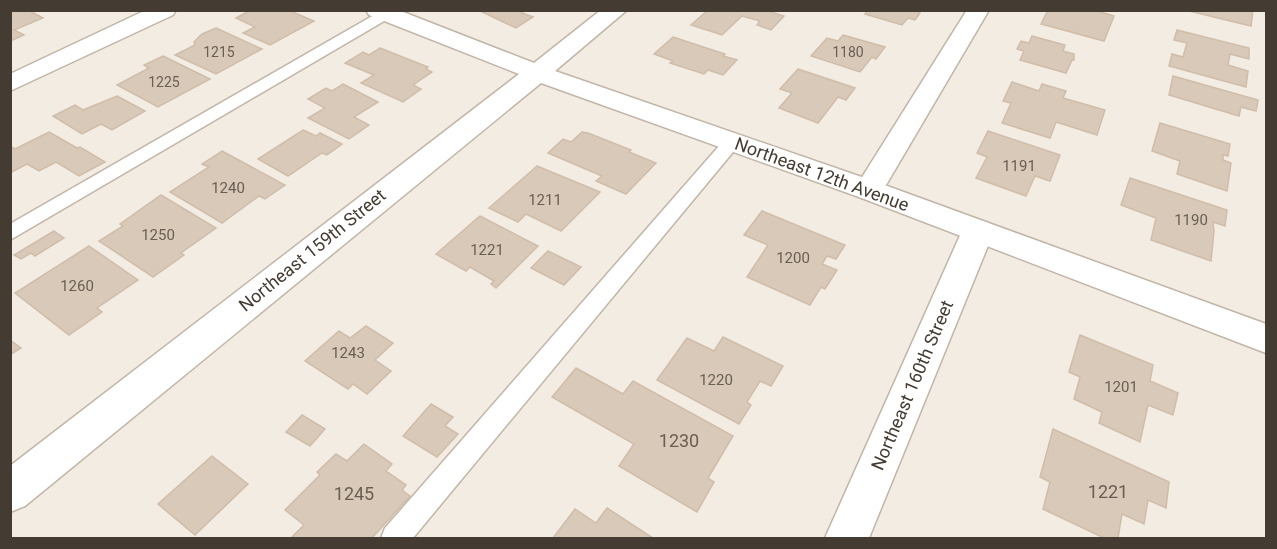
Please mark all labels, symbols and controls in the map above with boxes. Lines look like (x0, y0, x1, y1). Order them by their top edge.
house number: 1215 (203, 44, 235, 60)
house number: 1180 (832, 44, 864, 60)
house number: 1225 (148, 74, 180, 90)
street label: Northeast 12th Avenue (732, 133, 912, 215)
house number: 1191 (1002, 157, 1036, 175)
house number: 1240 (211, 179, 245, 197)
street label: Northeast 159th Street (234, 184, 390, 316)
house number: 1211 (528, 191, 562, 209)
house number: 1190 (1174, 211, 1208, 229)
house number: 1250 (141, 226, 175, 244)
house number: 1221 (470, 241, 504, 259)
house number: 1200 (776, 249, 810, 267)
house number: 1260 (60, 277, 94, 295)
street label: Northeast 160th Street (867, 297, 957, 473)
house number: 1243 (331, 344, 365, 362)
house number: 1220 (699, 371, 733, 389)
house number: 1201 (1104, 378, 1138, 396)
house number: 1230 (659, 430, 699, 451)
house number: 1221 (1088, 481, 1128, 502)
house number: 1245 (334, 483, 374, 504)

